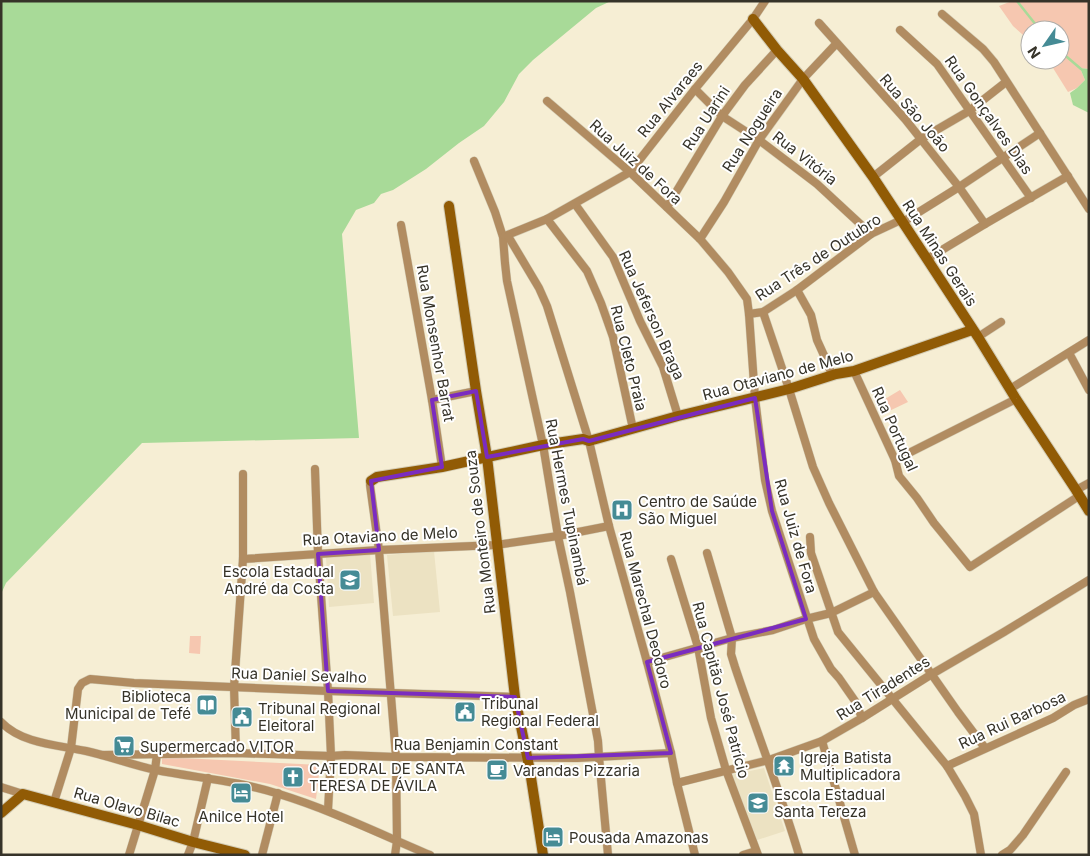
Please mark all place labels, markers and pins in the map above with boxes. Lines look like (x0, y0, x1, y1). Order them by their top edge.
place label: Centro de Saúde São Miguel (638, 492, 757, 528)
hospital icon: Centro de Saúde São Miguel (610, 498, 634, 522)
place label: Escola Estadual André da Costa (223, 562, 334, 598)
school or university icon: Escola Estadual André da Costa (338, 568, 362, 592)
place label: Biblioteca Municipal de Tefé (65, 687, 191, 723)
library icon: Biblioteca Municipal de Tefé (195, 693, 219, 717)
place label: Tribunal Regional Federal (481, 694, 599, 730)
place label: Tribunal Regional Eleitoral (258, 699, 380, 735)
public building icon: Tribunal Regional Federal (453, 700, 477, 724)
public building icon: Tribunal Regional Eleitoral (230, 705, 254, 729)
supermarket icon: Supermercado VITOR (112, 734, 136, 758)
place label: Supermercado VITOR (140, 737, 294, 756)
place label: Igreja Batista Multiplicadora (800, 748, 901, 784)
temple icon: Igreja Batista Multiplicadora (772, 754, 796, 778)
cafe icon: Varandas Pizzaria (485, 758, 509, 782)
place label: CATEDRAL DE SANTA TERESA DE ÁVILA (309, 759, 465, 795)
place label: Varandas Pizzaria (513, 761, 640, 780)
church icon: CATEDRAL DE SANTA TERESA DE ÁVILA (281, 765, 305, 789)
hotel icon: Anilce Hotel (229, 781, 253, 805)
place label: Escola Estadual Santa Tereza (774, 785, 885, 821)
school or university icon: Escola Estadual Santa Tereza (746, 791, 770, 815)
place label: Anilce Hotel (198, 807, 284, 826)
hotel icon: Pousada Amazonas (541, 825, 565, 849)
place label: Pousada Amazonas (569, 828, 709, 847)

